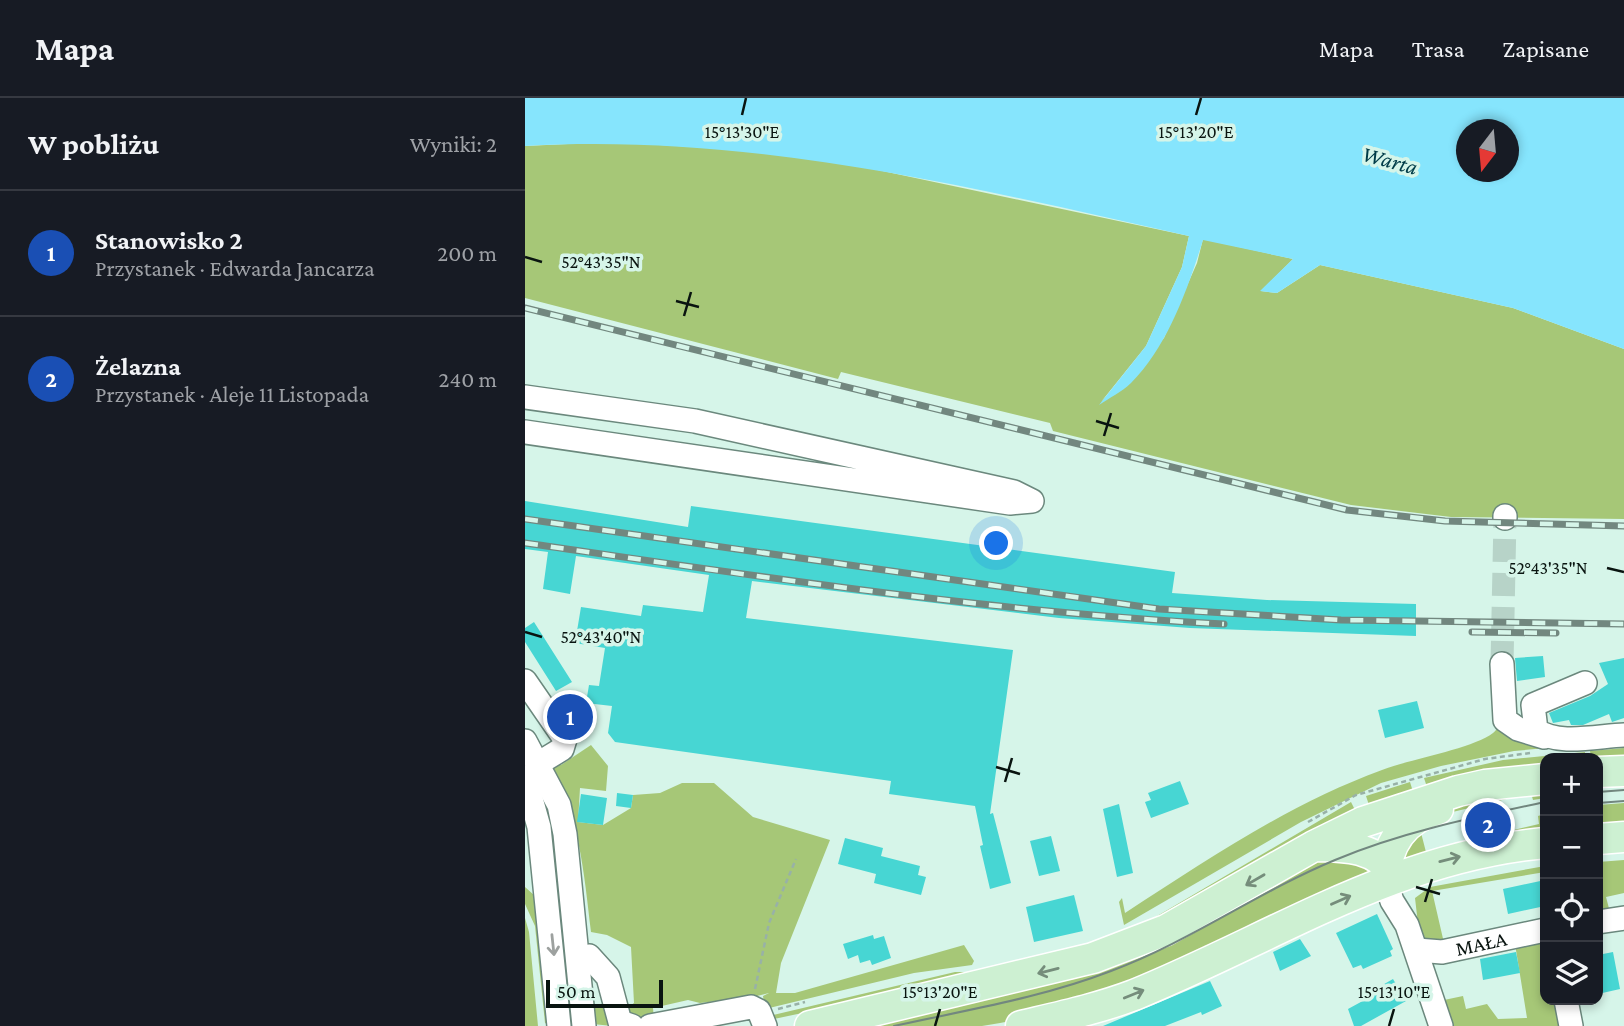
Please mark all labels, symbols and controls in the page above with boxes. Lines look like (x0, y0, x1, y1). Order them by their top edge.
text: Mapa (35, 30, 114, 67)
text: Mapa (1319, 35, 1374, 62)
text: Trasa (1412, 35, 1465, 62)
text: Zapisane (1503, 35, 1589, 62)
north arrow (1456, 119, 1519, 182)
text: 15°13'30"E (705, 122, 780, 142)
text: 15°13'20"E (1158, 122, 1234, 142)
text: W pobliżu (28, 127, 159, 160)
text: Wyniki: 2 (410, 131, 497, 157)
water label: Warta (1359, 140, 1421, 180)
text: Stanowisko 2 (95, 226, 243, 255)
text: 1 (47, 240, 55, 266)
text: 200 m (437, 240, 497, 266)
text: 52°43'35"N (561, 252, 641, 272)
text: Przystanek · Edwarda Jancarza (95, 255, 375, 281)
text: Żelazna (95, 352, 181, 381)
text: 2 (45, 366, 57, 392)
text: 240 m (438, 366, 497, 392)
text: Przystanek · Aleje 11 Listopada (95, 381, 369, 407)
your location (979, 526, 1013, 560)
text: 52°43'35"N (1508, 558, 1588, 578)
text: 52°43'40"N (561, 627, 642, 647)
pin: 1 (547, 691, 593, 743)
map controls (1540, 753, 1603, 1005)
button: + (1540, 753, 1603, 816)
pin: 2 (1465, 799, 1511, 851)
button: − (1540, 816, 1603, 879)
one-way arrow (1438, 852, 1461, 865)
one-way arrow (1245, 874, 1266, 887)
button: locate (1540, 879, 1603, 942)
one-way arrow (1330, 893, 1351, 906)
street label: MAŁA (1453, 927, 1509, 961)
one-way arrow (547, 934, 560, 956)
button: layers (1540, 942, 1603, 1005)
one-way arrow (1037, 965, 1059, 978)
scale bar (546, 977, 663, 1009)
text: 50 m (557, 981, 596, 1002)
text: 15°13'20"E (902, 982, 978, 1002)
text: 15°13'10"E (1358, 982, 1431, 1002)
one-way arrow (1122, 987, 1144, 1000)

